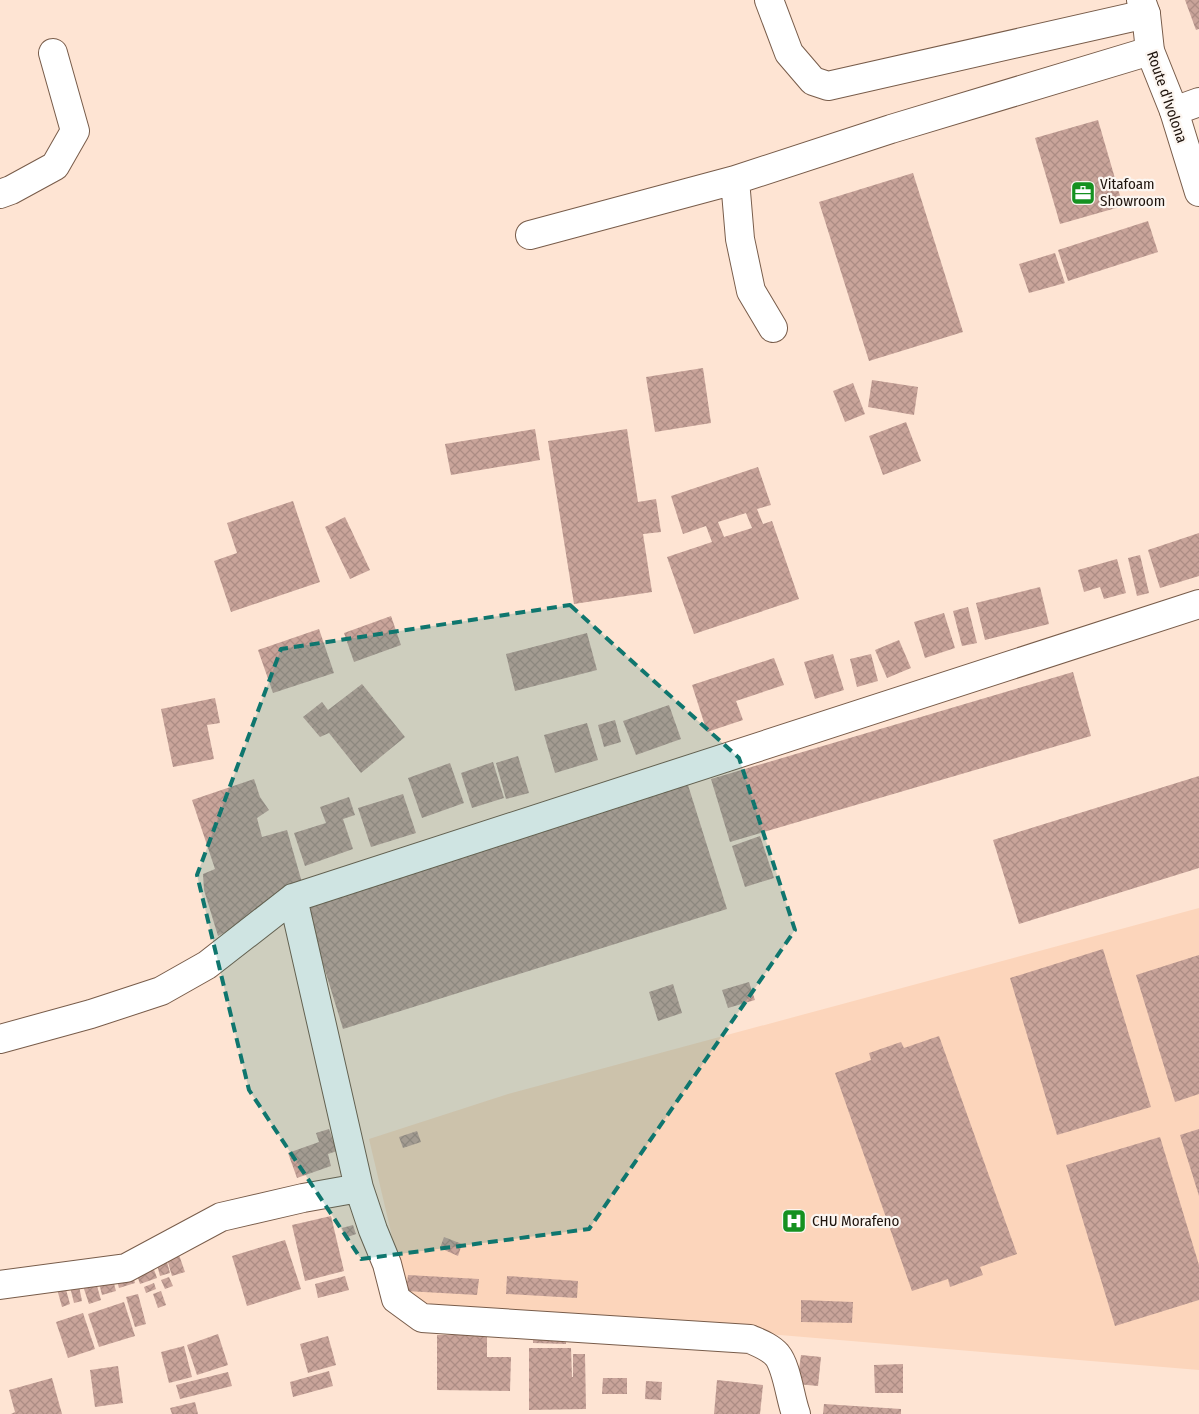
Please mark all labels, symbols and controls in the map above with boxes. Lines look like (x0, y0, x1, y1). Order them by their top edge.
street label: Route d'Ivolona (1143, 49, 1191, 145)
place label: Vitafoam Showroom (1100, 175, 1165, 210)
office icon: Vitafoam Showroom (1070, 180, 1096, 206)
hospital icon: CHU Morafeno (781, 1208, 807, 1234)
place label: CHU Morafeno (812, 1212, 899, 1230)

